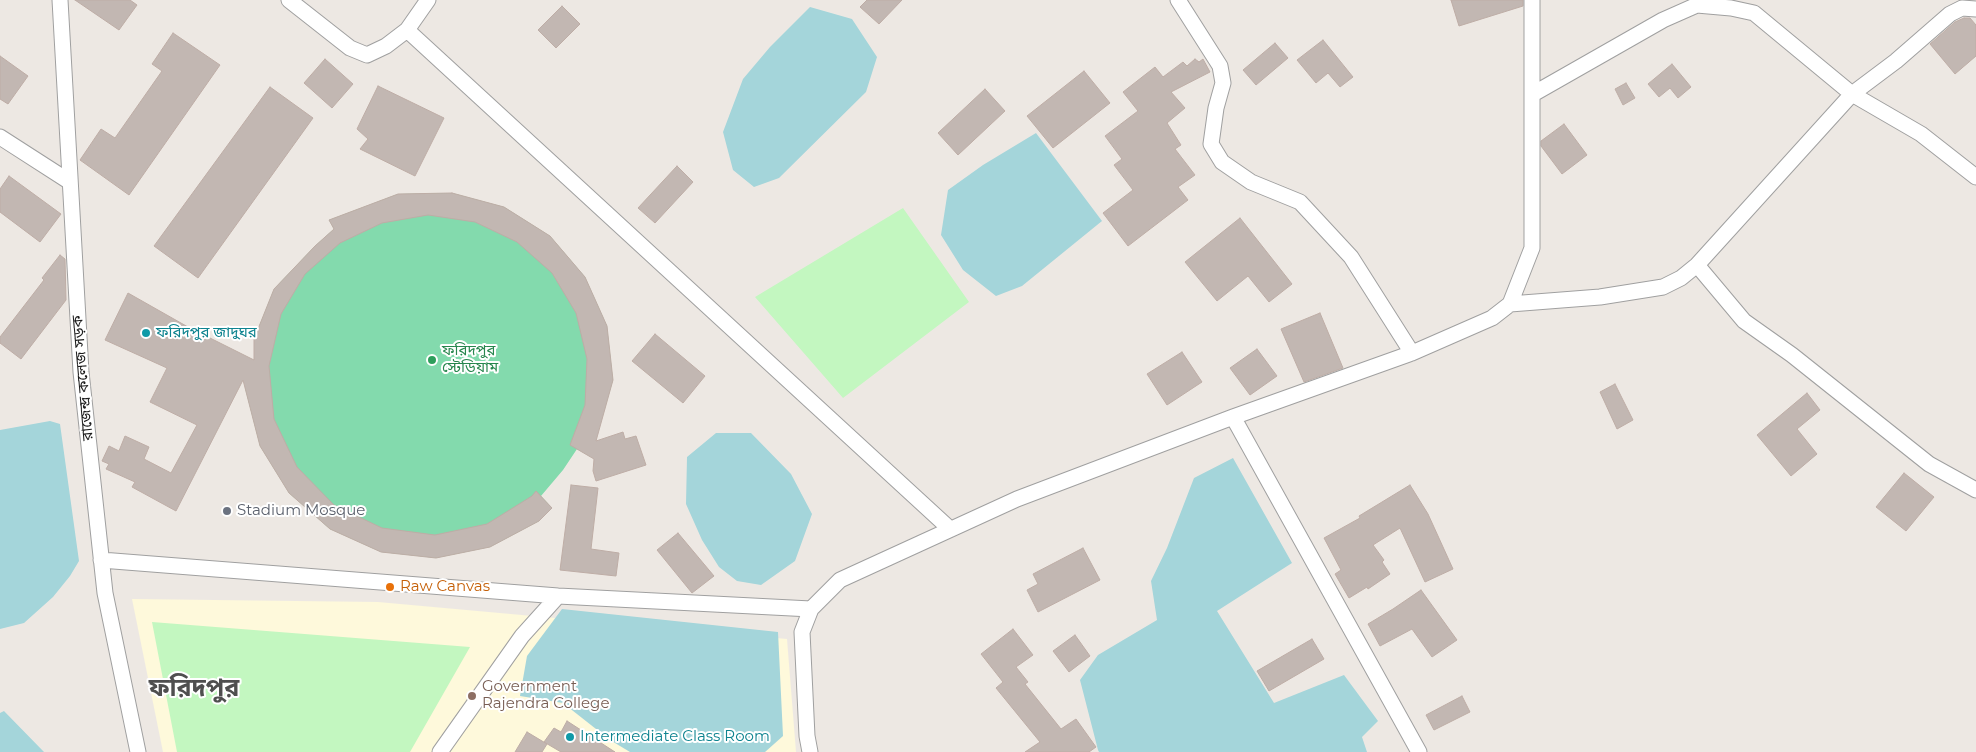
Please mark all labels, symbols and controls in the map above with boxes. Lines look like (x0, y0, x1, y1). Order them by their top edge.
street label: রাজেন্দ্র কলেজ সড়ক (69, 315, 97, 441)
place label: ফরিদপুর জাদুঘর (156, 324, 257, 342)
marker: ফরিদপুর জাদুঘর (140, 327, 152, 339)
place label: ফরিদপুর স্টেডিয়াম (442, 342, 498, 377)
marker: ফরিদপুর স্টেডিয়াম (426, 354, 438, 366)
place label: Stadium Mosque (237, 502, 365, 520)
marker: Stadium Mosque (221, 505, 233, 517)
place label: Raw Canvas (400, 578, 490, 596)
marker: Raw Canvas (384, 581, 396, 593)
district label: ফরিদপুর (149, 674, 239, 704)
place label: Government Rajendra College (482, 678, 609, 713)
marker: Government Rajendra College (466, 690, 478, 702)
place label: Intermediate Class Room (580, 728, 770, 746)
marker: Intermediate Class Room (564, 731, 576, 743)

